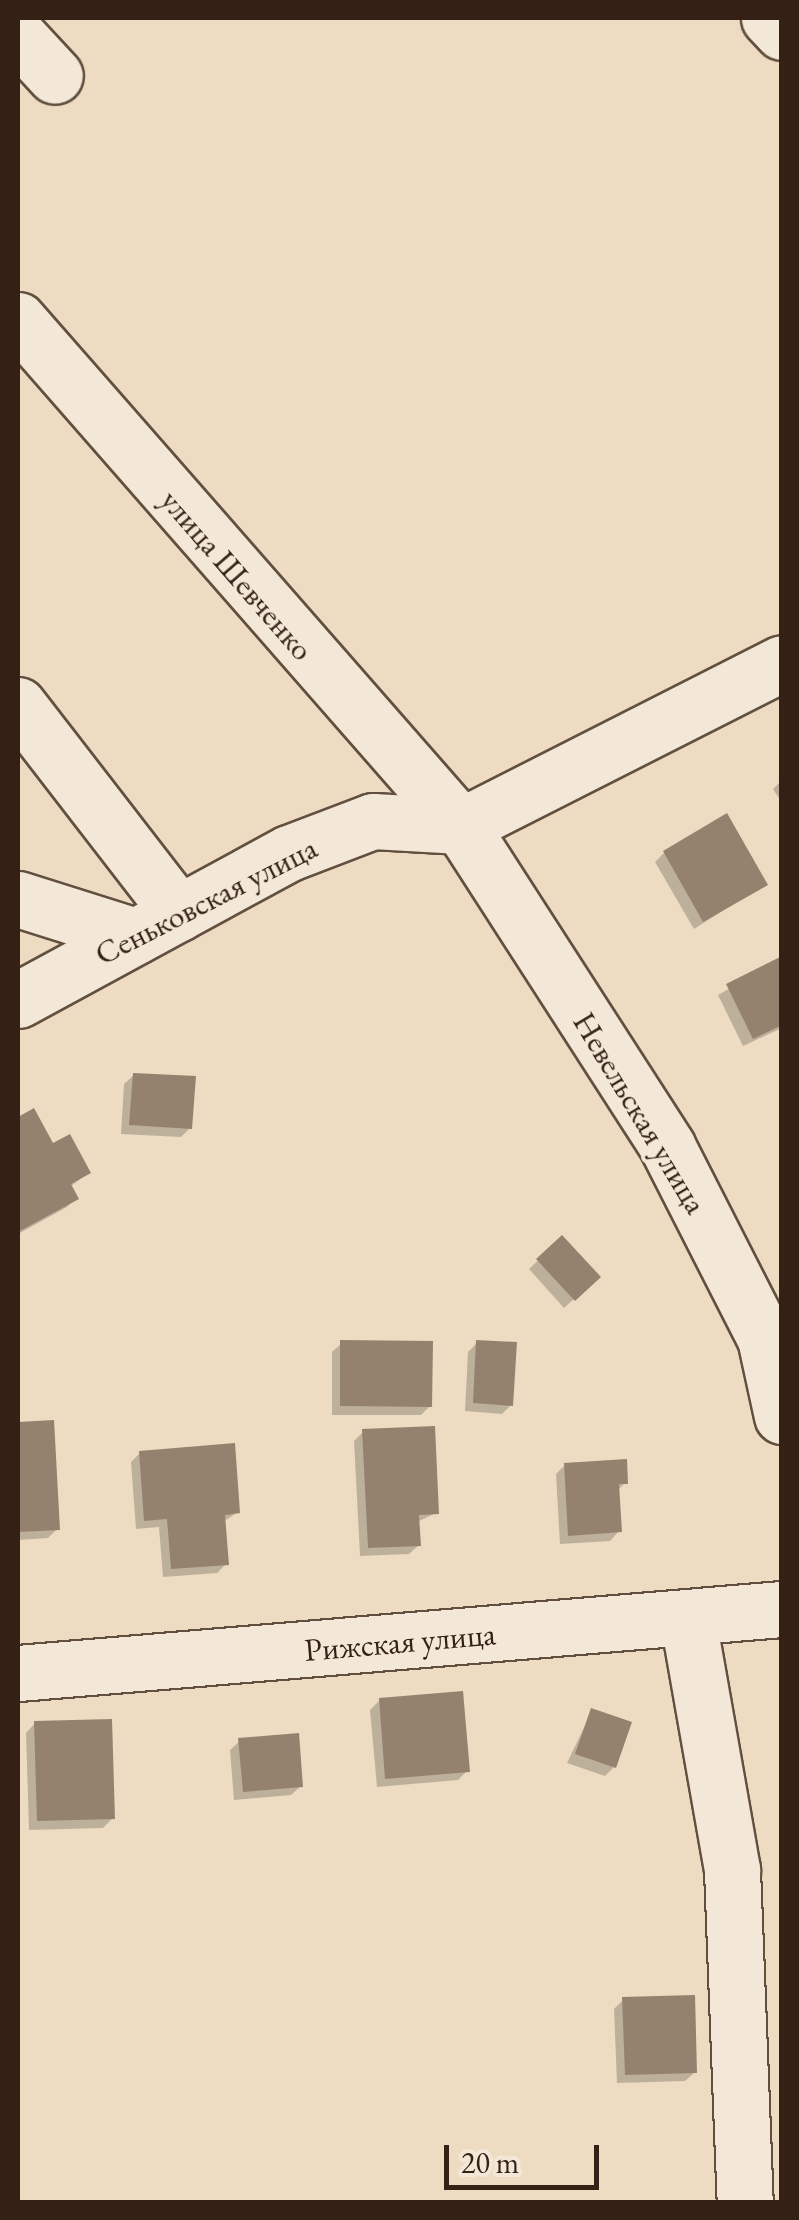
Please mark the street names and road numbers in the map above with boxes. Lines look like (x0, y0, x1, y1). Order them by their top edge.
street label: улица Шевченко (152, 482, 322, 668)
street label: Сеньковская улица (89, 829, 323, 973)
street label: Невельская улица (565, 1005, 715, 1221)
street label: Рижская улица (303, 1615, 497, 1669)

